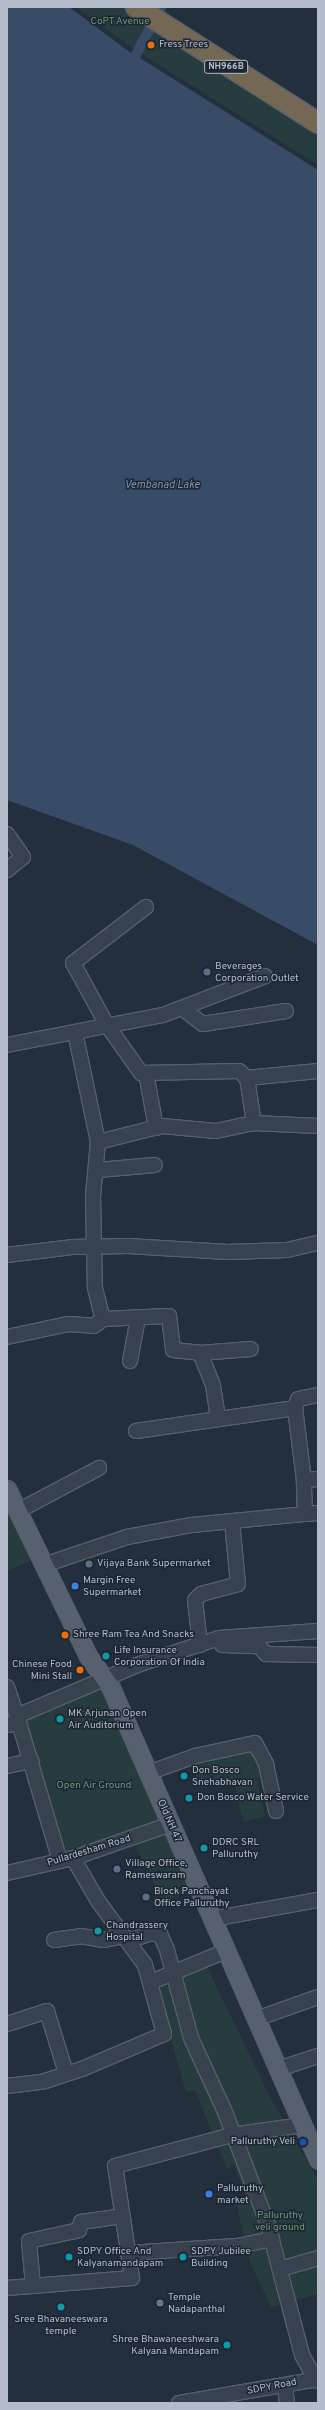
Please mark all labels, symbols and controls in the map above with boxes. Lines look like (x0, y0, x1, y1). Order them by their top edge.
park label: CoPT Avenue (90, 16, 150, 28)
place label: Fress Trees (159, 39, 209, 51)
marker: Fress Trees (146, 40, 156, 50)
road number: NH966B (204, 60, 248, 74)
water label: Vembanad Lake (124, 478, 200, 492)
place label: Beverages Corporation Outlet (215, 960, 299, 984)
marker: Beverages Corporation Outlet (202, 967, 212, 977)
place label: Vijaya Bank Supermarket (97, 1558, 211, 1570)
marker: Vijaya Bank Supermarket (84, 1559, 94, 1569)
place label: Margin Free Supermarket (83, 1574, 142, 1598)
marker: Margin Free Supermarket (70, 1581, 80, 1591)
place label: Shree Ram Tea And Snacks (73, 1629, 195, 1641)
marker: Shree Ram Tea And Snacks (60, 1630, 70, 1640)
place label: Life Insurance Corporation Of India (114, 1644, 205, 1668)
marker: Life Insurance Corporation Of India (101, 1651, 111, 1661)
place label: Chinese Food Mini Stall (12, 1658, 72, 1682)
marker: Chinese Food Mini Stall (75, 1665, 85, 1675)
place label: MK Arjunan Open Air Auditorium (68, 1707, 147, 1730)
marker: MK Arjunan Open Air Auditorium (55, 1714, 65, 1724)
place label: Don Bosco Snehabhavan (192, 1764, 253, 1788)
marker: Don Bosco Snehabhavan (179, 1771, 189, 1781)
park label: Open Air Ground (56, 1780, 132, 1792)
place label: Don Bosco Water Service (197, 1792, 309, 1804)
marker: Don Bosco Water Service (184, 1793, 194, 1803)
street label: Old NH 47 (154, 1798, 184, 1844)
street label: Pullardesham Road (46, 1833, 132, 1869)
place label: DDRC SRL Palluruthy (212, 1836, 259, 1860)
marker: DDRC SRL Palluruthy (199, 1843, 209, 1853)
place label: Village Office, Rameswaram (125, 1857, 187, 1880)
marker: Village Office, Rameswaram (112, 1864, 122, 1874)
place label: Block Panchayat Office Palluruthy (154, 1885, 230, 1908)
marker: Block Panchayat Office Palluruthy (141, 1892, 151, 1902)
place label: Chandrassery Hospital (106, 1919, 168, 1942)
marker: Chandrassery Hospital (93, 1926, 103, 1936)
place label: Palluruthy Veli (230, 2136, 295, 2148)
marker: Palluruthy Veli (298, 2137, 308, 2147)
place label: Palluruthy market (217, 2182, 263, 2206)
marker: Palluruthy market (204, 2189, 214, 2199)
park label: Palluruthy veli ground (255, 2209, 305, 2232)
place label: SDPY Office And Kalyanamandapam (77, 2245, 163, 2268)
place label: SDPY Jubilee Building (191, 2245, 251, 2268)
marker: SDPY Office And Kalyanamandapam (64, 2252, 74, 2262)
marker: SDPY Jubilee Building (178, 2252, 188, 2262)
place label: Temple Nadapanthal (168, 2291, 225, 2314)
marker: Temple Nadapanthal (155, 2298, 165, 2308)
marker: Sree Bhavaneeswara temple (56, 2302, 66, 2312)
place label: Sree Bhavaneeswara temple (14, 2313, 108, 2336)
place label: Shree Bhawaneeshwara Kalyana Mandapam (112, 2333, 219, 2356)
marker: Shree Bhawaneeshwara Kalyana Mandapam (222, 2340, 232, 2350)
street label: SDPY Road (246, 2376, 298, 2398)

